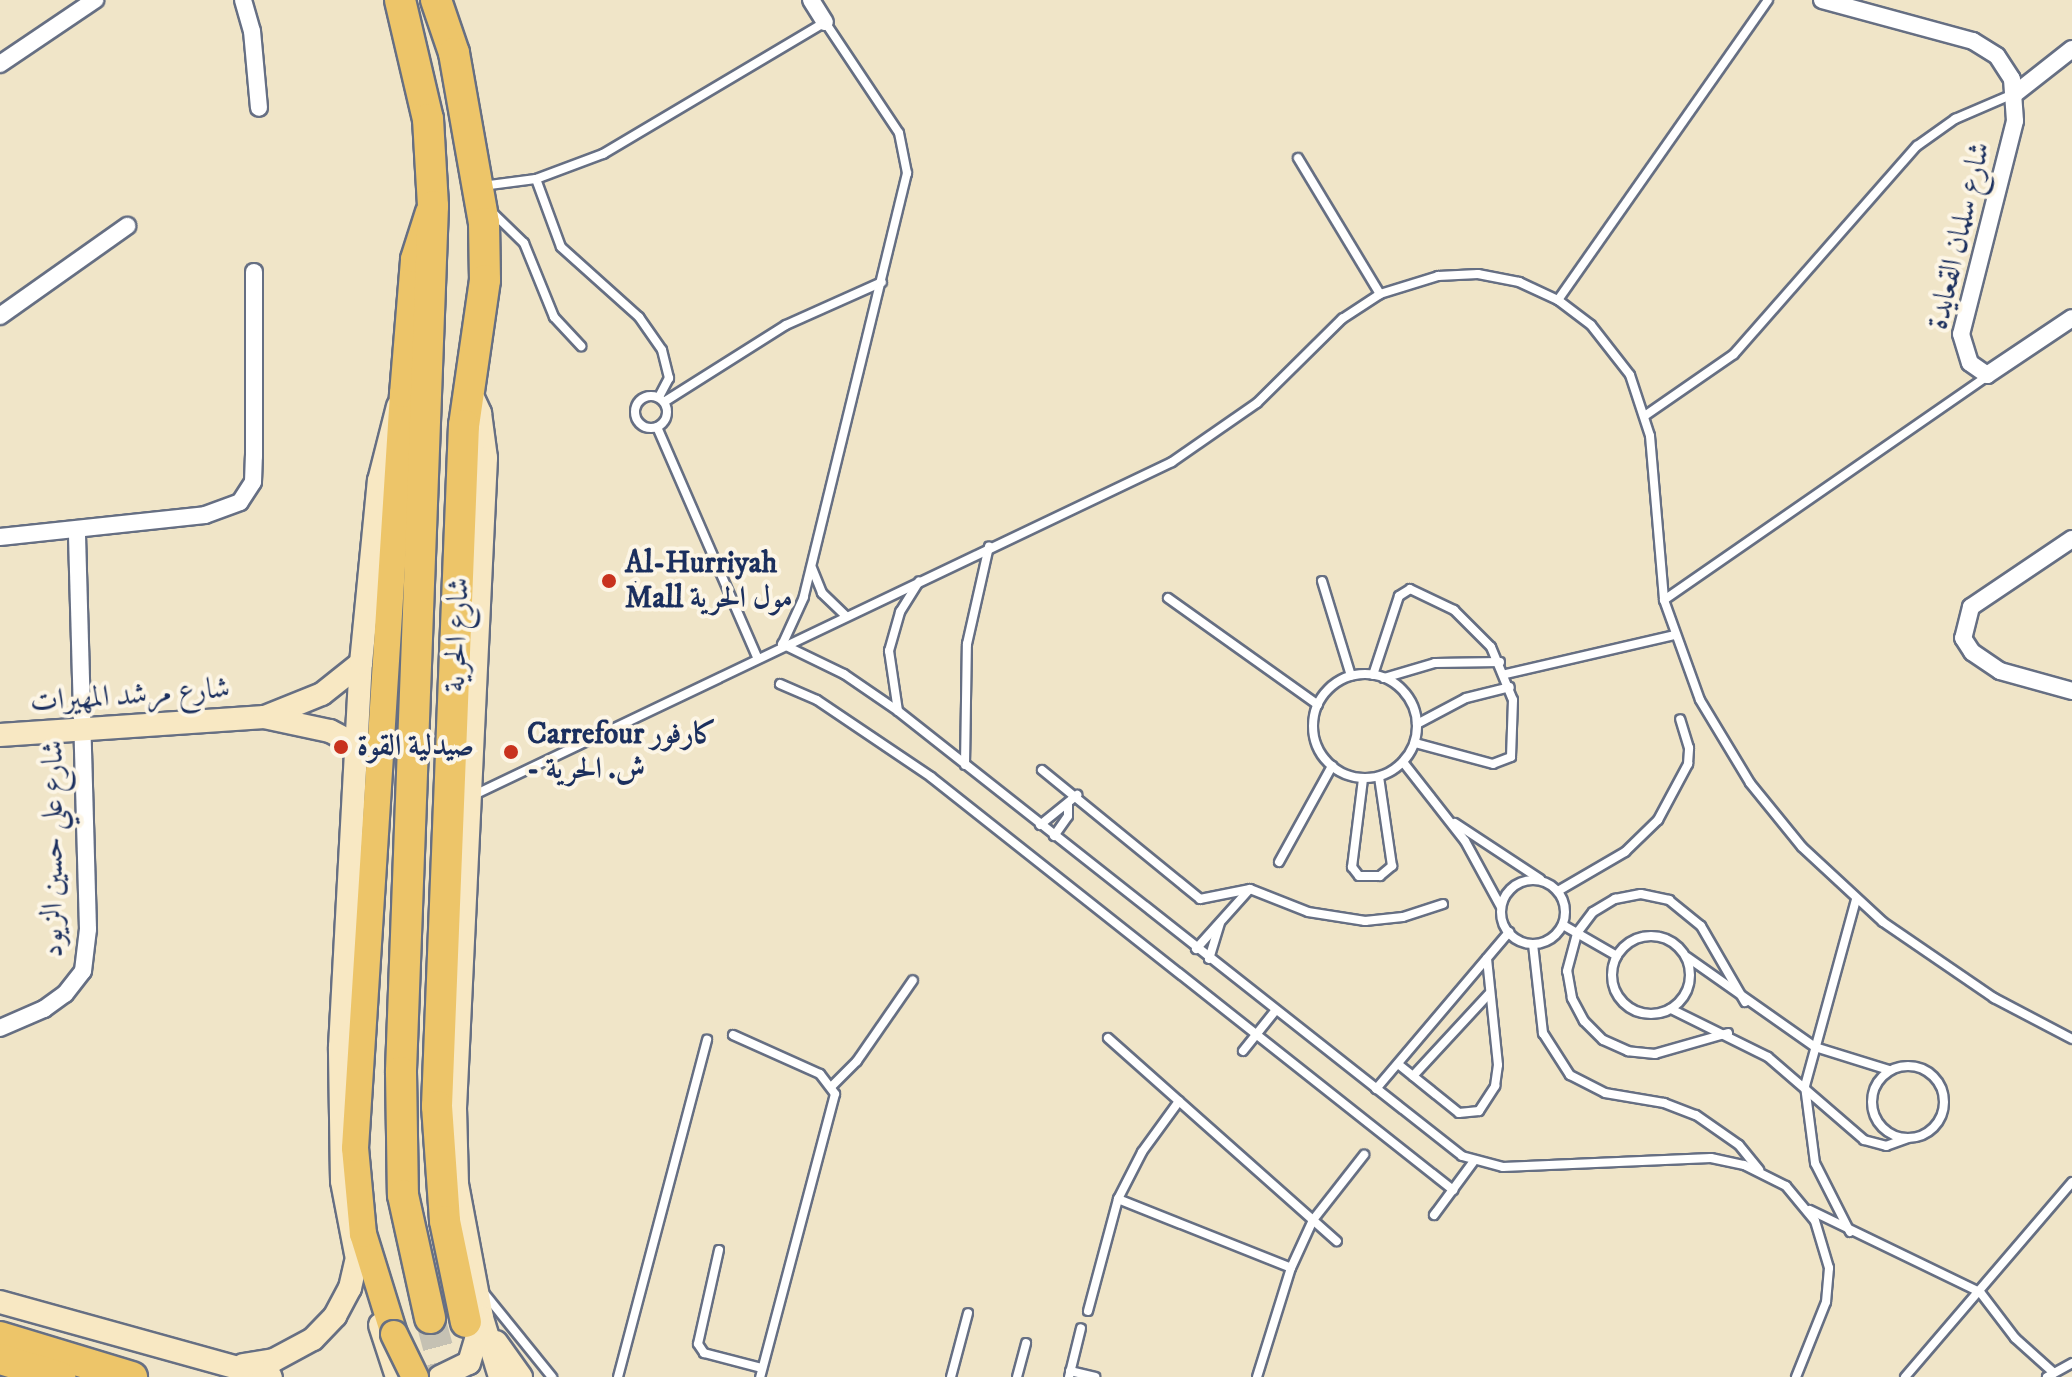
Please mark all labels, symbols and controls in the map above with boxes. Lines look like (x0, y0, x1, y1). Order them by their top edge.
street label: شارع سلمان القعايدة (1921, 139, 1999, 333)
place label: ِAl-Hurriyah Mall مول الحرية (625, 546, 793, 616)
marker: ِAl-Hurriyah Mall مول الحرية (600, 572, 618, 590)
street label: شارع الحرية (438, 577, 478, 693)
street label: شارع مرشد المهيرات (29, 671, 231, 721)
place label: Carrefour كارفور - ش. الحرية (527, 717, 717, 788)
place label: صيدلية القوة (357, 729, 474, 765)
marker: صيدلية القوة (332, 738, 350, 756)
street label: شارع علي حسين الزيود (36, 740, 72, 958)
marker: Carrefour كارفور - ش. الحرية (502, 743, 520, 761)

